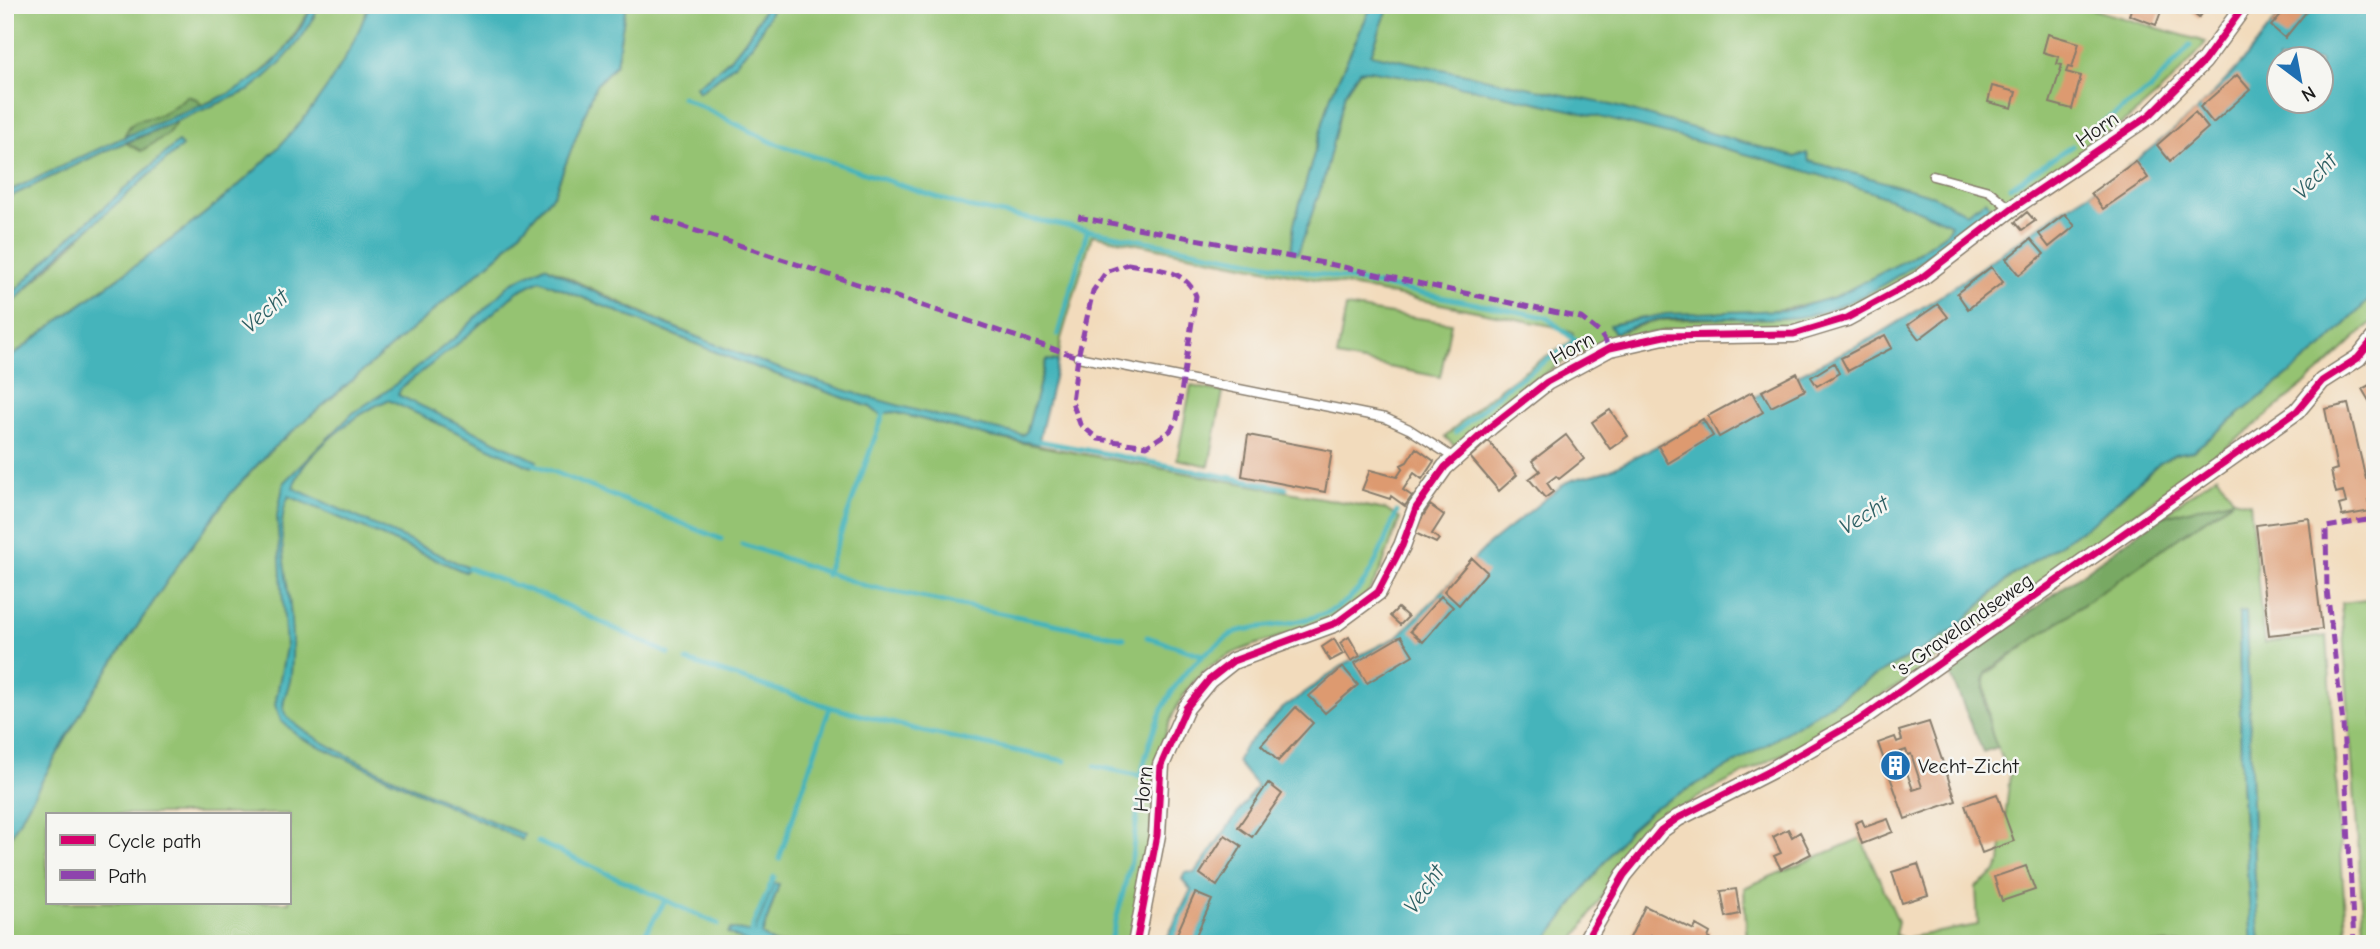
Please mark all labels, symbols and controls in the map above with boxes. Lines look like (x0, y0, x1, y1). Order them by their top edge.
north arrow (2264, 46, 2334, 116)
text: N (2297, 81, 2320, 106)
street label: Horn (2071, 106, 2123, 152)
water label: Vecht (2287, 146, 2344, 205)
water label: Vecht (236, 282, 295, 339)
street label: Horn (1546, 327, 1598, 369)
water label: Vecht (1834, 489, 1895, 540)
street label: 's-Gravelandseweg (1888, 568, 2038, 682)
building icon: Vecht-Zicht (1878, 749, 1912, 783)
place label: Vecht-Zicht (1918, 754, 2020, 778)
street label: Horn (1129, 765, 1157, 813)
legend (46, 813, 290, 904)
text: Cycle path (108, 829, 201, 853)
water label: Vecht (1398, 858, 1451, 919)
text: Path (108, 864, 147, 888)

